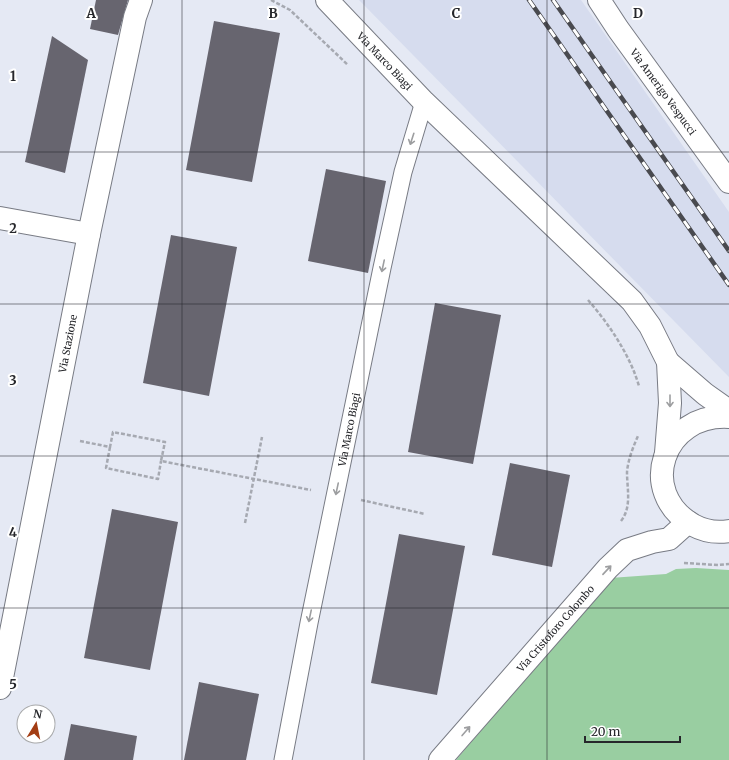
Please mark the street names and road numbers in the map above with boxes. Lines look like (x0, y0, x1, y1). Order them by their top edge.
street label: Via Marco Biagi (353, 29, 415, 93)
street label: Via Amerigo Vespucci (627, 45, 699, 138)
street label: Via Stazione (56, 313, 80, 375)
street label: Via Marco Biagi (335, 392, 363, 469)
street label: Via Cristoforo Colombo (513, 582, 597, 675)

